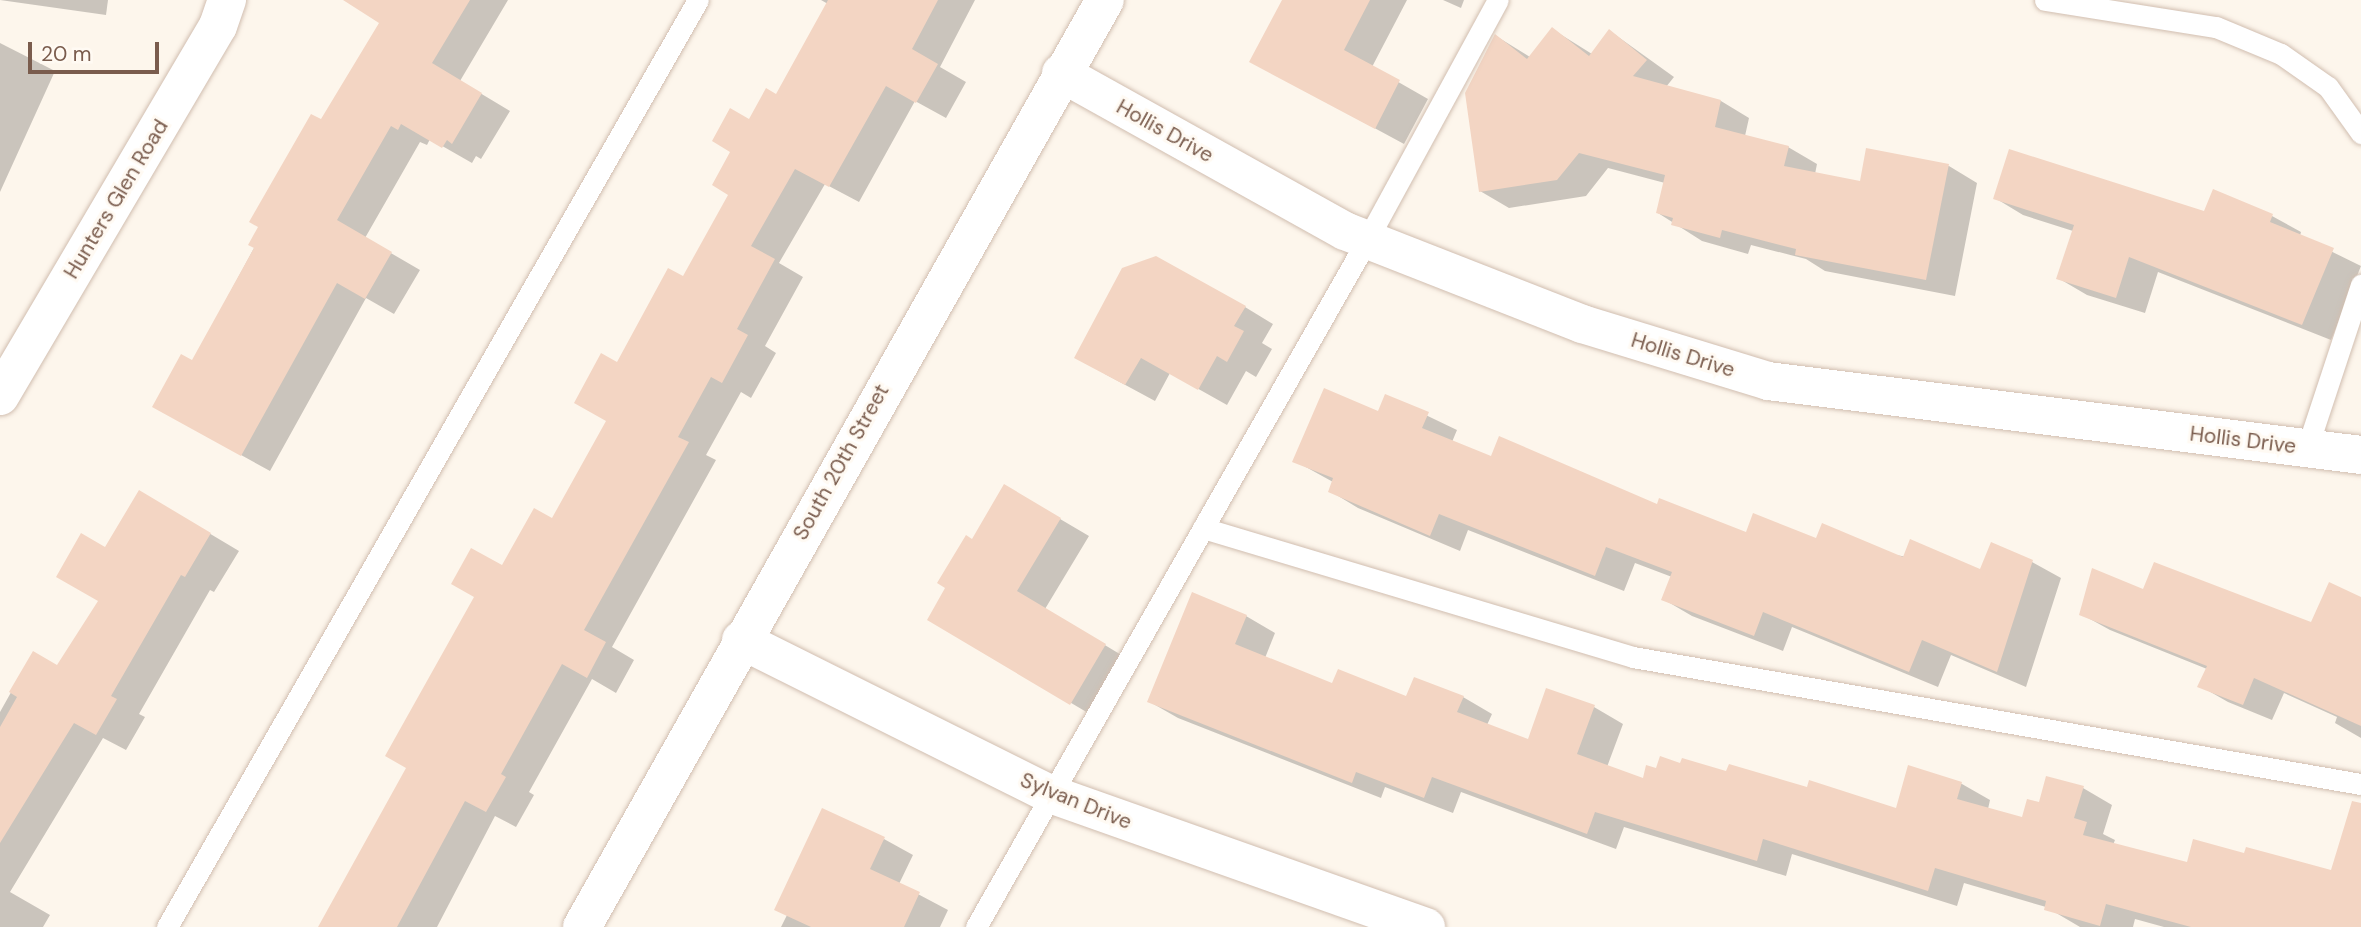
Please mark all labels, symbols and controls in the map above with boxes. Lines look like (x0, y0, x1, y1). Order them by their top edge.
scale bar (32, 28, 163, 72)
text: 20 m (41, 40, 92, 68)
street label: Hollis Drive (1112, 94, 1218, 168)
street label: Hunters Glen Road (59, 115, 173, 283)
street label: Hollis Drive (1628, 327, 1738, 383)
street label: South 20th Street (788, 380, 894, 544)
street label: Hollis Drive (2188, 421, 2298, 459)
street label: Sylvan Drive (1017, 767, 1135, 835)

